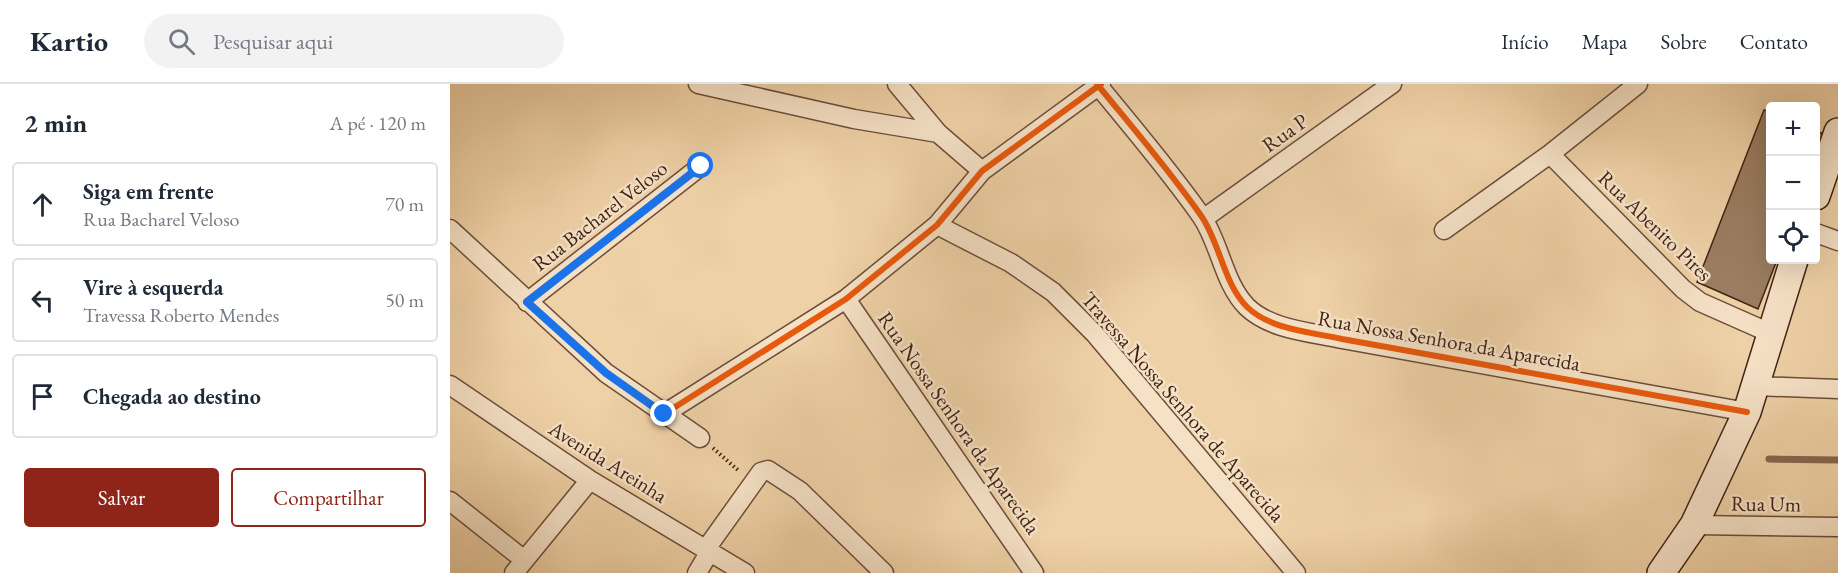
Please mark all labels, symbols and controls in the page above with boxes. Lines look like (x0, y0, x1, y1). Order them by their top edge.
search box (144, 14, 564, 68)
text: Kartio (30, 23, 108, 59)
icon: search (165, 25, 198, 58)
text: Pesquisar aqui (213, 27, 333, 56)
text: Início (1501, 28, 1549, 55)
text: Mapa (1582, 28, 1627, 55)
text: Sobre (1660, 28, 1707, 55)
text: Contato (1740, 28, 1808, 55)
map controls (1766, 102, 1820, 264)
button: + (1766, 102, 1820, 156)
text: 2 min (24, 106, 87, 140)
street label: Rua P (1256, 107, 1313, 158)
text: A pé · 120 m (330, 110, 426, 136)
route start (687, 152, 713, 178)
street label: Rua Bacharel Veloso (527, 154, 673, 277)
button: − (1766, 156, 1820, 210)
street label: Rua Abenito Pires (1593, 164, 1718, 287)
text: Siga em frente (83, 177, 214, 206)
icon: ahead (26, 188, 59, 221)
text: 70 m (385, 191, 424, 217)
text: Rua Bacharel Veloso (83, 206, 240, 232)
button: locate (1766, 210, 1820, 264)
text: Vire à esquerda (83, 273, 223, 302)
icon: left (26, 284, 59, 317)
street label: Travessa Nossa Senhora de Aparecida (1076, 286, 1291, 528)
text: 50 m (385, 287, 424, 313)
text: Travessa Roberto Mendes (83, 302, 279, 328)
street label: Rua Nossa Senhora da Aparecida (1316, 304, 1583, 377)
street label: Rua Nossa Senhora da Aparecida (872, 306, 1047, 540)
icon: arrive (26, 380, 59, 413)
text: Chegada ao destino (83, 382, 261, 411)
route end (650, 400, 676, 426)
street label: Avenida Areinha (543, 414, 673, 509)
button: Salvar (24, 468, 219, 527)
button: Compartilhar (231, 468, 426, 527)
street label: Rua Um (1731, 489, 1801, 518)

